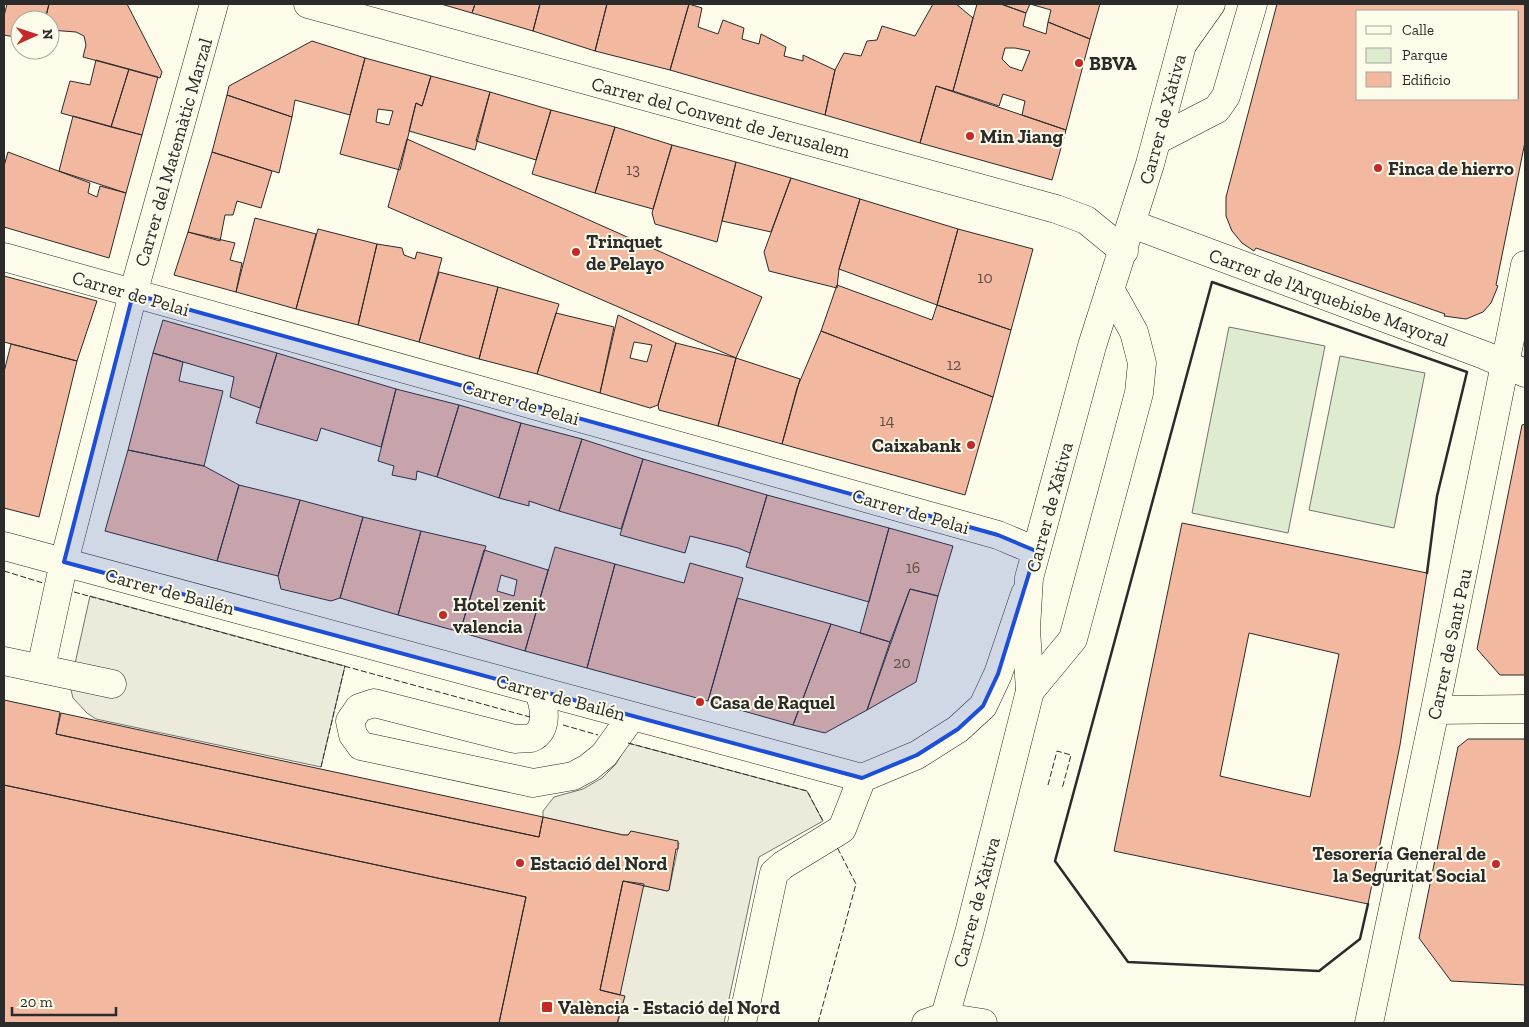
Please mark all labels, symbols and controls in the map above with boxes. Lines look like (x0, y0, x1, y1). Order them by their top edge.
north arrow (10, 10, 60, 60)
legend (1356, 10, 1519, 100)
text: Calle (1402, 21, 1434, 39)
text: N (39, 29, 56, 40)
street label: Carrer del Matemàtic Marzal (130, 35, 217, 269)
text: Parque (1402, 46, 1448, 64)
street label: Carrer de Xàtiva (1134, 51, 1191, 187)
place label: BBVA (1089, 52, 1138, 75)
marker: BBVA (1073, 57, 1085, 69)
text: Edificio (1402, 71, 1451, 89)
street label: Carrer del Convent de Jerusalem (589, 72, 853, 163)
place label: Min Jiang (980, 125, 1064, 148)
marker: Min Jiang (964, 130, 976, 142)
place label: Finca de hierro (1388, 157, 1514, 180)
house number: 13 (626, 160, 640, 179)
marker: Finca de hierro (1372, 162, 1384, 174)
place label: Trinquet de Pelayo (586, 230, 664, 275)
street label: Carrer de l'Arquebisbe Mayoral (1206, 243, 1452, 352)
marker: Trinquet de Pelayo (570, 246, 582, 258)
street label: Carrer de Pelai (70, 266, 192, 321)
house number: 10 (977, 268, 993, 287)
house number: 12 (947, 355, 961, 374)
street label: Carrer de Pelai (460, 375, 582, 430)
house number: 14 (880, 411, 895, 430)
place label: Caixabank (872, 434, 961, 457)
marker: Caixabank (965, 439, 977, 451)
street label: Carrer de Xàtiva (1021, 439, 1078, 575)
street label: Carrer de Pelai (850, 484, 972, 539)
house number: 16 (906, 558, 920, 577)
street label: Carrer de Bailén (103, 563, 237, 620)
street label: Carrer de Sant Pau (1422, 566, 1477, 722)
place label: Hotel zenit valencia (453, 593, 546, 638)
marker: Hotel zenit valencia (437, 609, 449, 621)
house number: 20 (893, 653, 911, 672)
street label: Carrer de Bailén (494, 669, 628, 726)
place label: Casa de Raquel (710, 691, 836, 714)
marker: Casa de Raquel (694, 696, 706, 708)
street label: Carrer de Xàtiva (948, 834, 1005, 970)
place label: Tesorería General de la Seguritat Social (1312, 842, 1487, 887)
place label: Estació del Nord (530, 852, 668, 875)
marker: Estació del Nord (514, 857, 526, 869)
marker: Tesorería General de la Seguritat Social (1490, 858, 1502, 870)
scale bar (12, 984, 116, 1016)
text: 20 m (20, 993, 53, 1011)
place label: València - Estació del Nord (558, 996, 780, 1019)
marker: València - Estació del Nord (540, 1000, 554, 1014)

